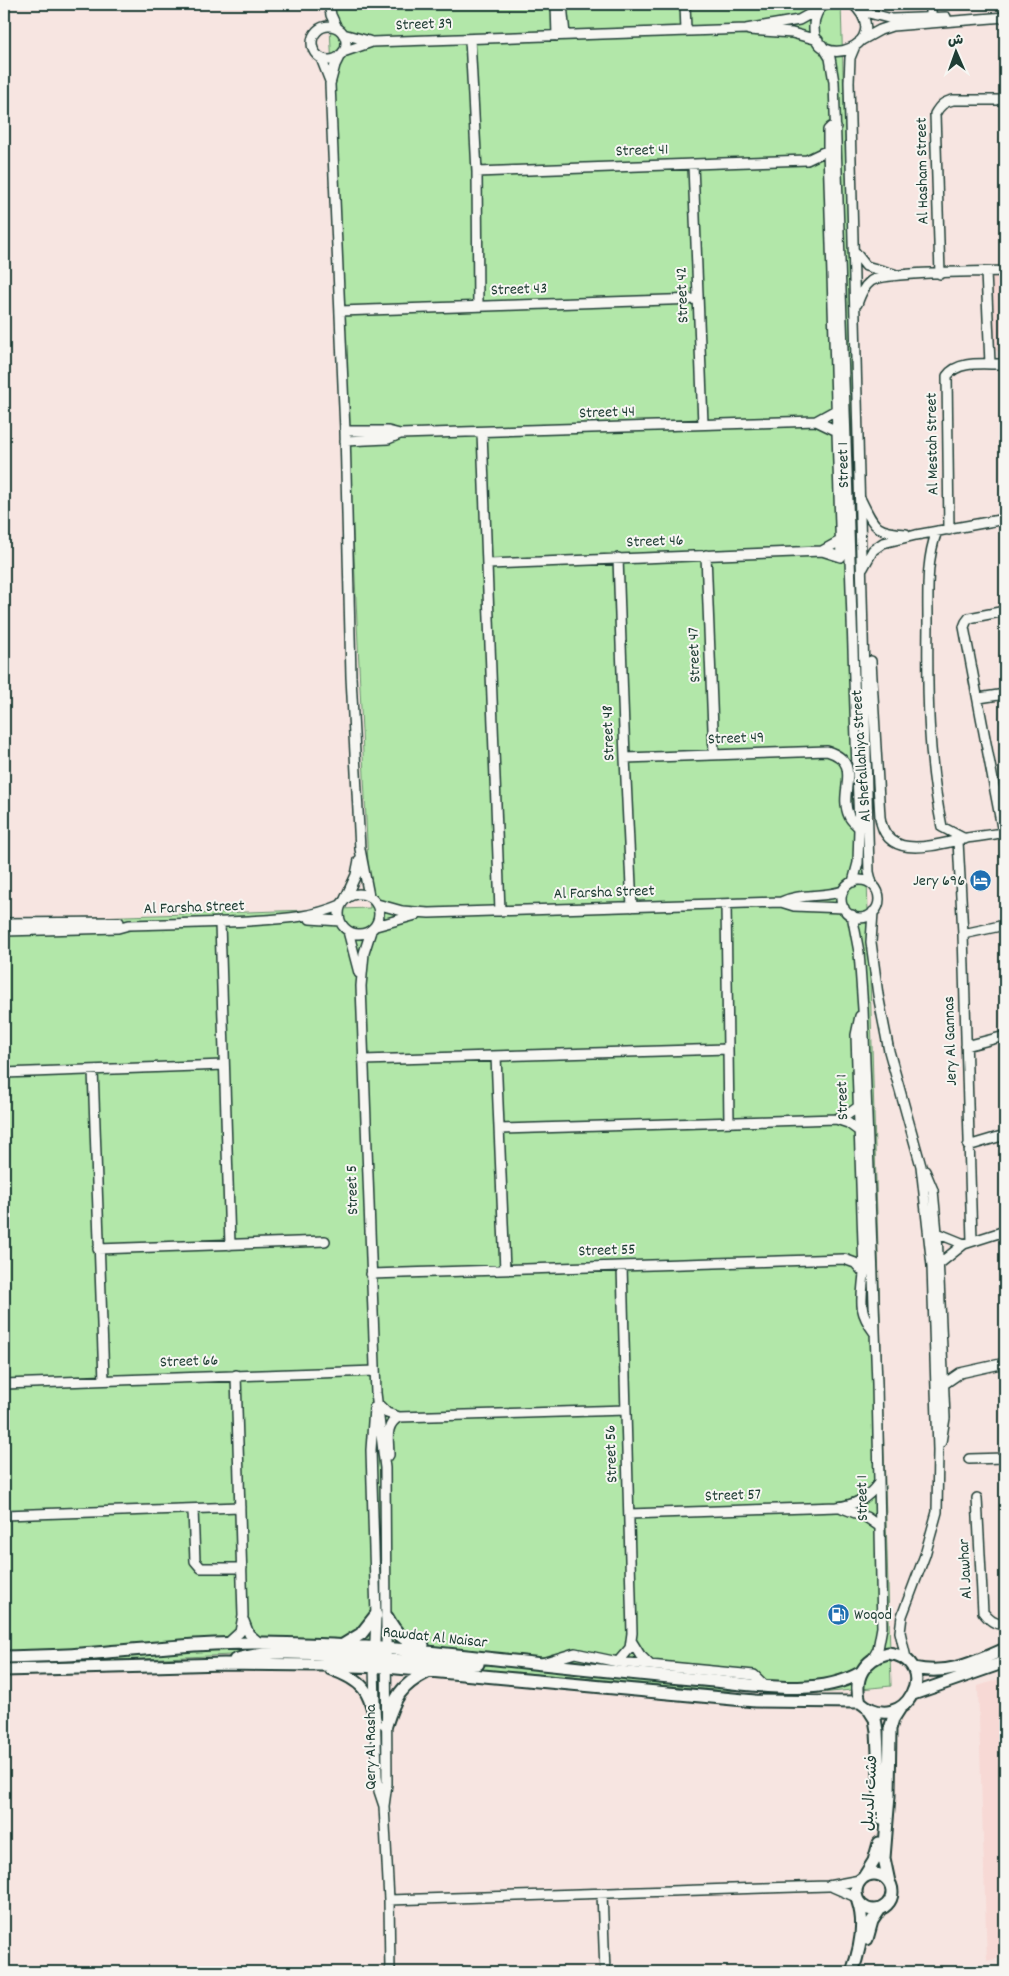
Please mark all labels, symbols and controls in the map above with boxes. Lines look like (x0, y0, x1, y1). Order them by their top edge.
street label: Street 39 (395, 13, 453, 37)
north arrow (932, 28, 982, 78)
text: ش (948, 31, 964, 51)
street label: Al Hasham Street (911, 117, 935, 225)
street label: Street 41 (615, 139, 669, 163)
street label: Street 42 (671, 267, 695, 323)
street label: Street 43 (490, 278, 548, 302)
street label: Al Mestah Street (921, 392, 945, 496)
street label: Street 44 (579, 401, 635, 425)
street label: Street 1 (832, 442, 856, 488)
street label: Street 46 (626, 530, 684, 554)
street label: Street 47 (683, 627, 707, 683)
street label: Al Shefallahiya Street (846, 689, 878, 823)
street label: Street 48 (597, 705, 621, 761)
street label: Street 49 (707, 727, 765, 751)
hotel icon: Jery 696 (969, 869, 993, 893)
place label: Jery 696 (913, 870, 965, 893)
street label: Al Farsha Street (553, 880, 655, 906)
street label: Al Farsha Street (143, 895, 245, 921)
street label: Jery Al Gannas (938, 995, 964, 1086)
street label: Street 1 (831, 1074, 855, 1120)
street label: Street 5 (341, 1165, 365, 1215)
street label: Street 55 (578, 1239, 636, 1263)
street label: Street 66 (159, 1349, 219, 1375)
street label: Street 56 (599, 1425, 625, 1483)
street label: Street 1 (851, 1475, 875, 1521)
street label: Street 57 (705, 1484, 761, 1508)
street label: Al Jawhar (953, 1538, 979, 1600)
fuel station icon: Woqod (826, 1603, 850, 1627)
place label: Woqod (854, 1604, 892, 1627)
street label: Rawdat Al Naisar (382, 1621, 488, 1655)
street label: Qery Al Rasha (360, 1704, 383, 1790)
street label: فشت الديبل (858, 1754, 884, 1832)

